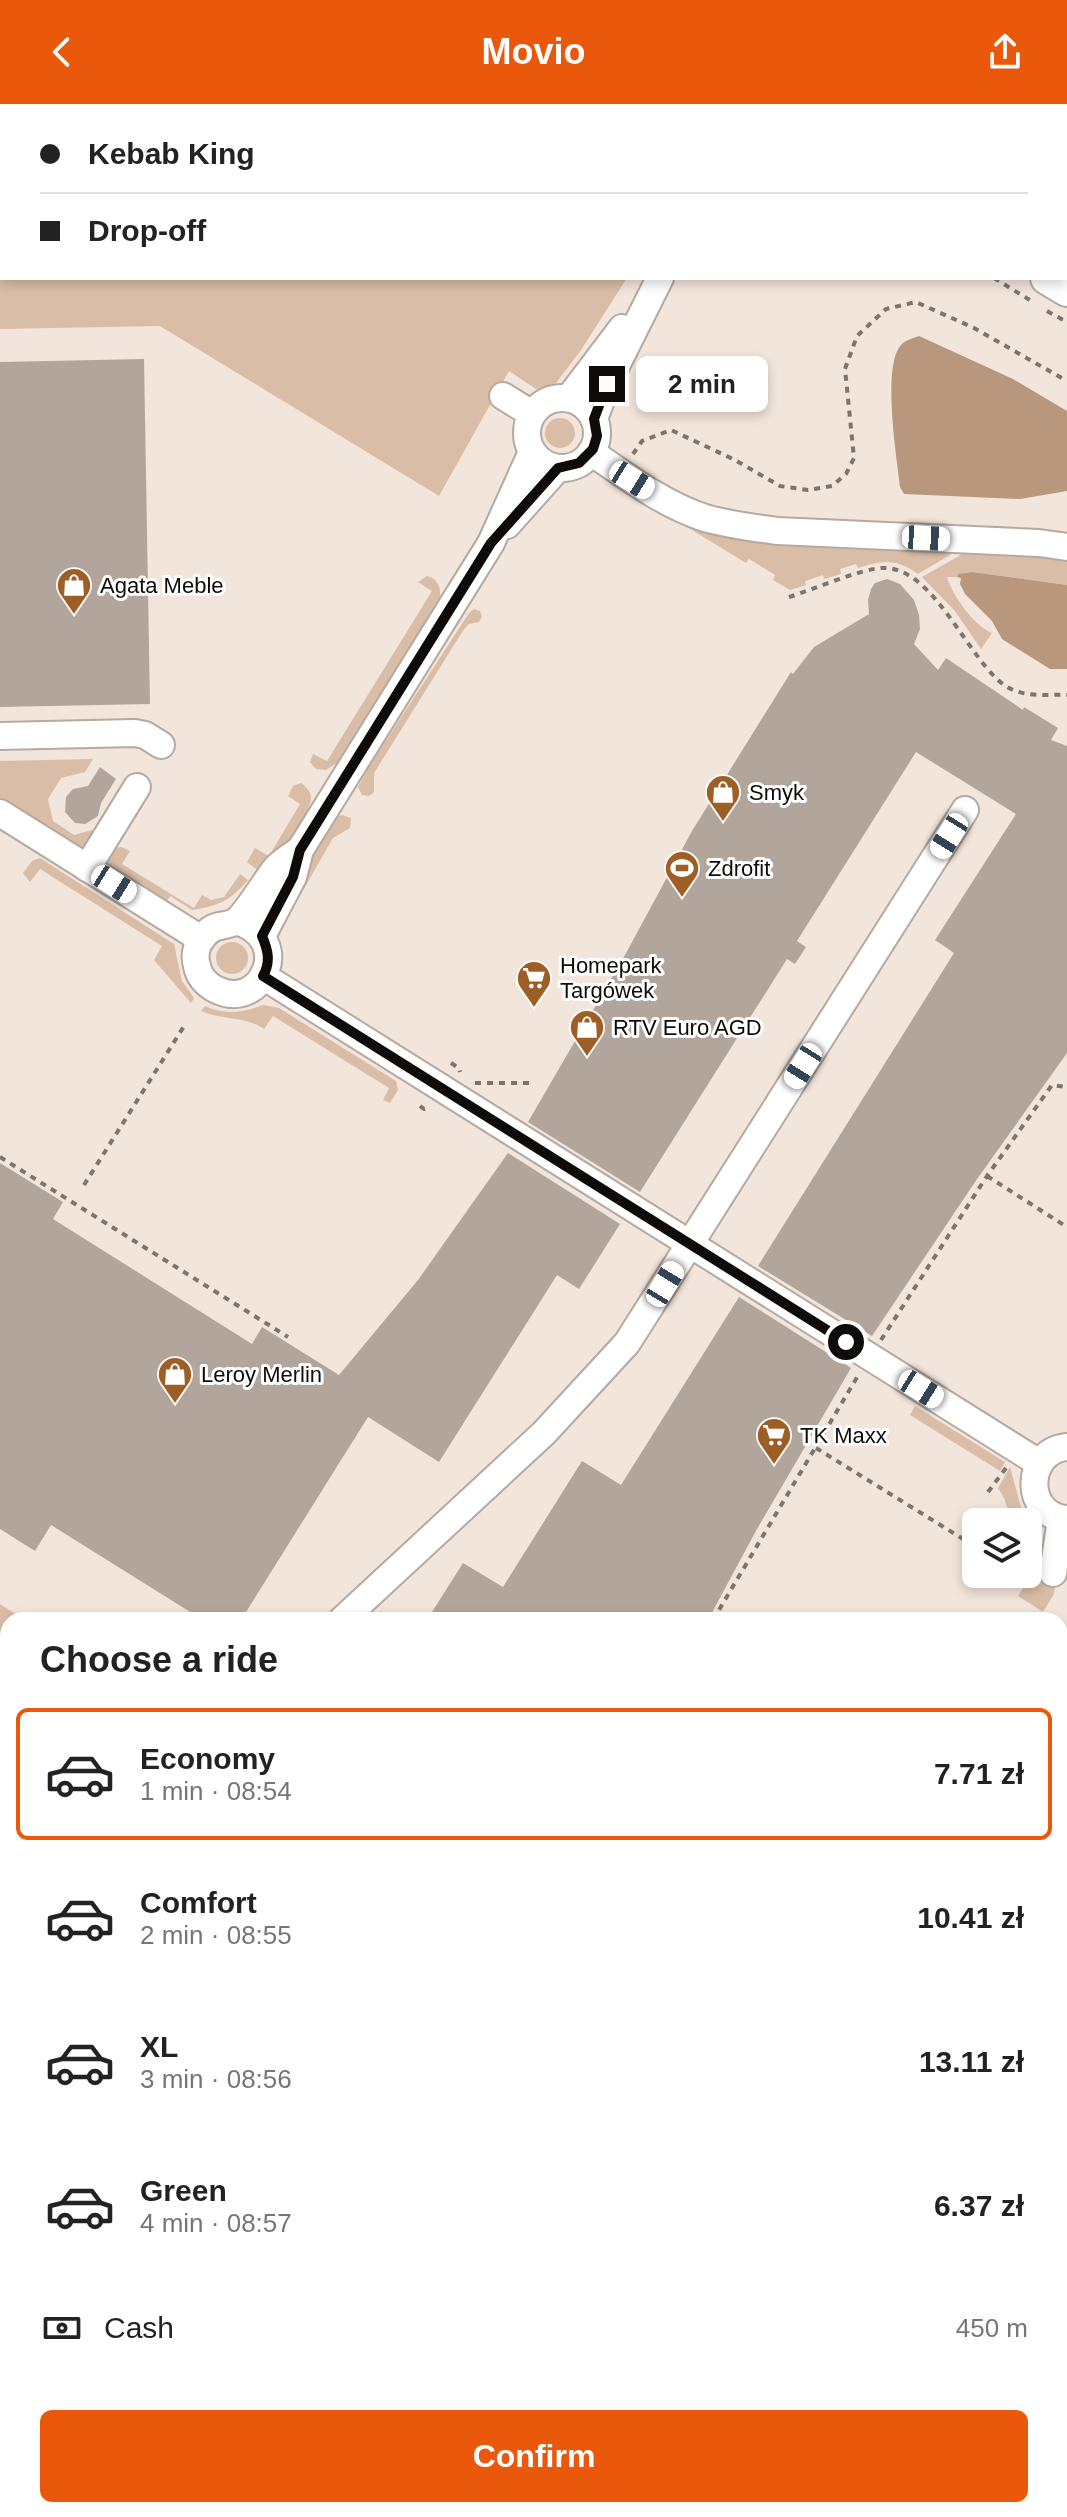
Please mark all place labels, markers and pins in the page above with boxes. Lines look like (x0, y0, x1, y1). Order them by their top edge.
shop icon: Agata Meble (55, 566, 93, 616)
place label: Agata Meble (100, 573, 224, 598)
shop icon: Smyk (704, 773, 742, 823)
place label: Smyk (749, 780, 805, 805)
sports icon: Zdrofit (663, 849, 701, 899)
place label: Zdrofit (708, 856, 770, 881)
place label: Homepark Targówek (560, 953, 662, 1003)
supermarket icon: Homepark Targówek (515, 959, 553, 1009)
shop icon: RTV Euro AGD (568, 1008, 606, 1058)
place label: RTV Euro AGD (613, 1015, 762, 1040)
shop icon: Leroy Merlin (156, 1355, 194, 1405)
place label: Leroy Merlin (201, 1362, 322, 1387)
supermarket icon: TK Maxx (755, 1416, 793, 1466)
place label: TK Maxx (800, 1423, 887, 1448)

